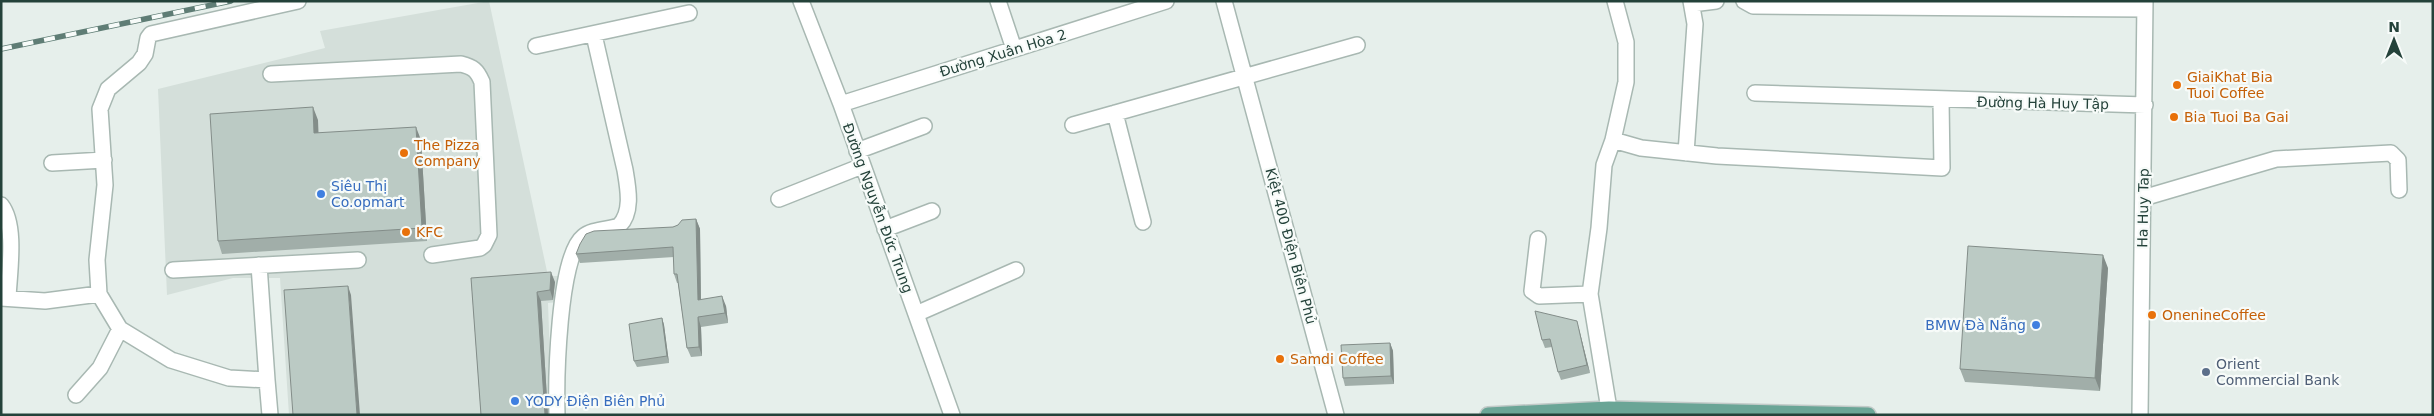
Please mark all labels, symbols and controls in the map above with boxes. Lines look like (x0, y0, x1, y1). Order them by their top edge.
north arrow (2369, 15, 2419, 65)
text: N (2388, 19, 2400, 35)
street label: Đường Xuân Hòa 2 (938, 26, 1068, 80)
place label: GiaiKhat Bia Tuoi Coffee (2186, 69, 2273, 101)
marker: GiaiKhat Bia Tuoi Coffee (2171, 79, 2183, 91)
street label: Đường Hà Huy Tập (1977, 94, 2109, 112)
place label: Bia Tuoi Ba Gai (2184, 109, 2289, 125)
marker: Bia Tuoi Ba Gai (2168, 111, 2180, 123)
street label: Đường Nguyễn Đức Trung (840, 121, 916, 295)
place label: The Pizza Company (413, 137, 481, 169)
marker: The Pizza Company (398, 147, 410, 159)
street label: Kiệt 400 Điện Biên Phủ (1262, 166, 1320, 326)
street label: Ha Huy Tap (2134, 168, 2152, 248)
place label: Siêu Thị Co.opmart (331, 178, 405, 210)
marker: Siêu Thị Co.opmart (315, 188, 327, 200)
place label: KFC (416, 224, 443, 240)
marker: KFC (400, 226, 412, 238)
place label: OnenineCoffee (2162, 307, 2266, 323)
marker: OnenineCoffee (2146, 309, 2158, 321)
place label: BMW Đà Nẵng (1925, 317, 2026, 333)
marker: BMW Đà Nẵng (2030, 319, 2042, 331)
place label: Samdi Coffee (1290, 351, 1384, 367)
marker: Samdi Coffee (1274, 353, 1286, 365)
place label: Orient Commercial Bank (2216, 356, 2340, 388)
marker: Orient Commercial Bank (2200, 366, 2212, 378)
place label: YODY Điện Biên Phủ (524, 393, 665, 409)
marker: YODY Điện Biên Phủ (509, 395, 521, 407)

